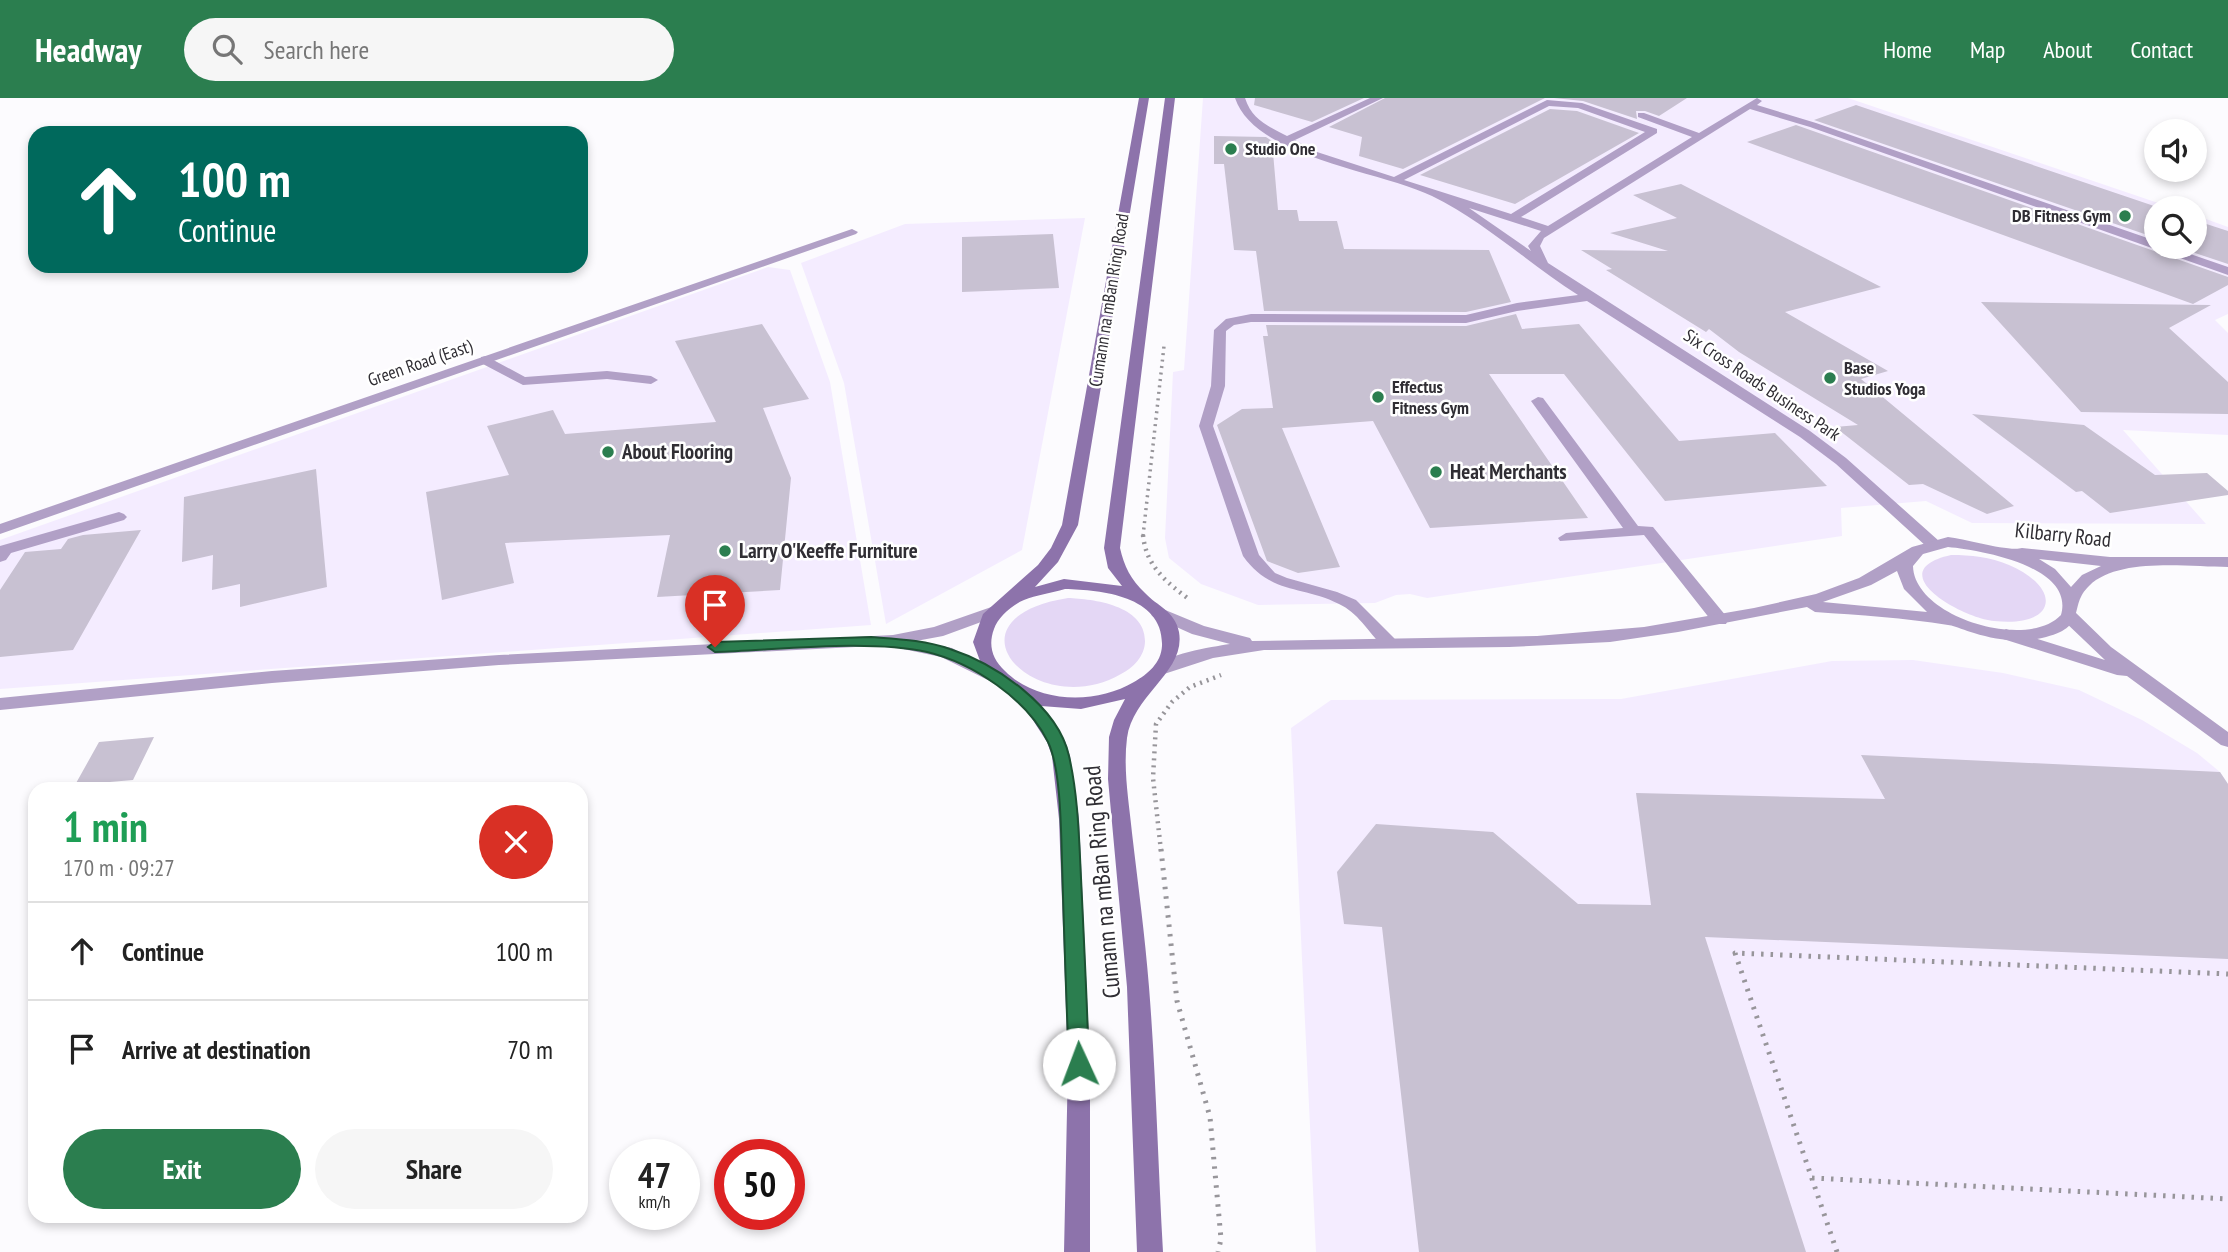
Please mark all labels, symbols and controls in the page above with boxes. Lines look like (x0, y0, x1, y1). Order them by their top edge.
search box (184, 18, 674, 81)
text: Headway (35, 28, 142, 71)
icon: search (208, 30, 246, 68)
text: Search here (264, 33, 369, 66)
text: Home (1883, 34, 1932, 65)
text: Map (1970, 34, 2005, 65)
text: About (2043, 34, 2092, 65)
text: Contact (2130, 34, 2193, 65)
map controls (2144, 119, 2207, 259)
button: sound (2144, 119, 2207, 182)
place label: Studio One (1245, 137, 1316, 160)
marker: Studio One (1223, 141, 1239, 157)
text: 100 m (178, 147, 291, 211)
icon: ahead (63, 154, 154, 245)
button: search (2144, 196, 2207, 259)
place label: DB Fitness Gym (2012, 204, 2111, 227)
marker: DB Fitness Gym (2117, 208, 2133, 224)
text: Continue (178, 209, 277, 251)
street label: Cumann na mBan Ring Road (1083, 212, 1134, 388)
street label: Six Cross Roads Business Park (1680, 324, 1845, 446)
street label: Green Road (East) (365, 334, 476, 391)
place label: Base Studios Yoga (1844, 356, 1925, 400)
marker: Base Studios Yoga (1822, 370, 1838, 386)
place label: Effectus Fitness Gym (1392, 375, 1469, 419)
marker: Effectus Fitness Gym (1370, 389, 1386, 405)
place label: About Flooring (621, 438, 733, 465)
marker: About Flooring (600, 444, 616, 460)
place label: Heat Merchants (1450, 458, 1567, 485)
marker: Heat Merchants (1428, 464, 1444, 480)
street label: Kilbarry Road (2014, 516, 2112, 553)
place label: Larry O'Keeffe Furniture (739, 537, 918, 564)
marker: Larry O'Keeffe Furniture (717, 543, 733, 559)
pin (685, 575, 745, 647)
icon: arrive (696, 586, 734, 624)
street label: Cumann na mBan Ring Road (1076, 764, 1127, 1000)
text: 1 min (63, 799, 148, 854)
button: close (479, 805, 553, 879)
text: 170 m · 09:27 (63, 853, 175, 882)
icon: ahead (63, 932, 101, 970)
text: Continue (122, 935, 204, 968)
text: 100 m (495, 935, 553, 968)
position arrow (1042, 1027, 1116, 1101)
icon: arrive (63, 1030, 101, 1068)
text: Arrive at destination (122, 1033, 311, 1066)
text: 70 m (507, 1033, 553, 1066)
button: Exit (63, 1129, 301, 1209)
button: Share (315, 1129, 553, 1209)
speed limit sign: 50 (714, 1139, 805, 1230)
text: 47 (638, 1152, 671, 1198)
text: km/h (639, 1190, 670, 1213)

